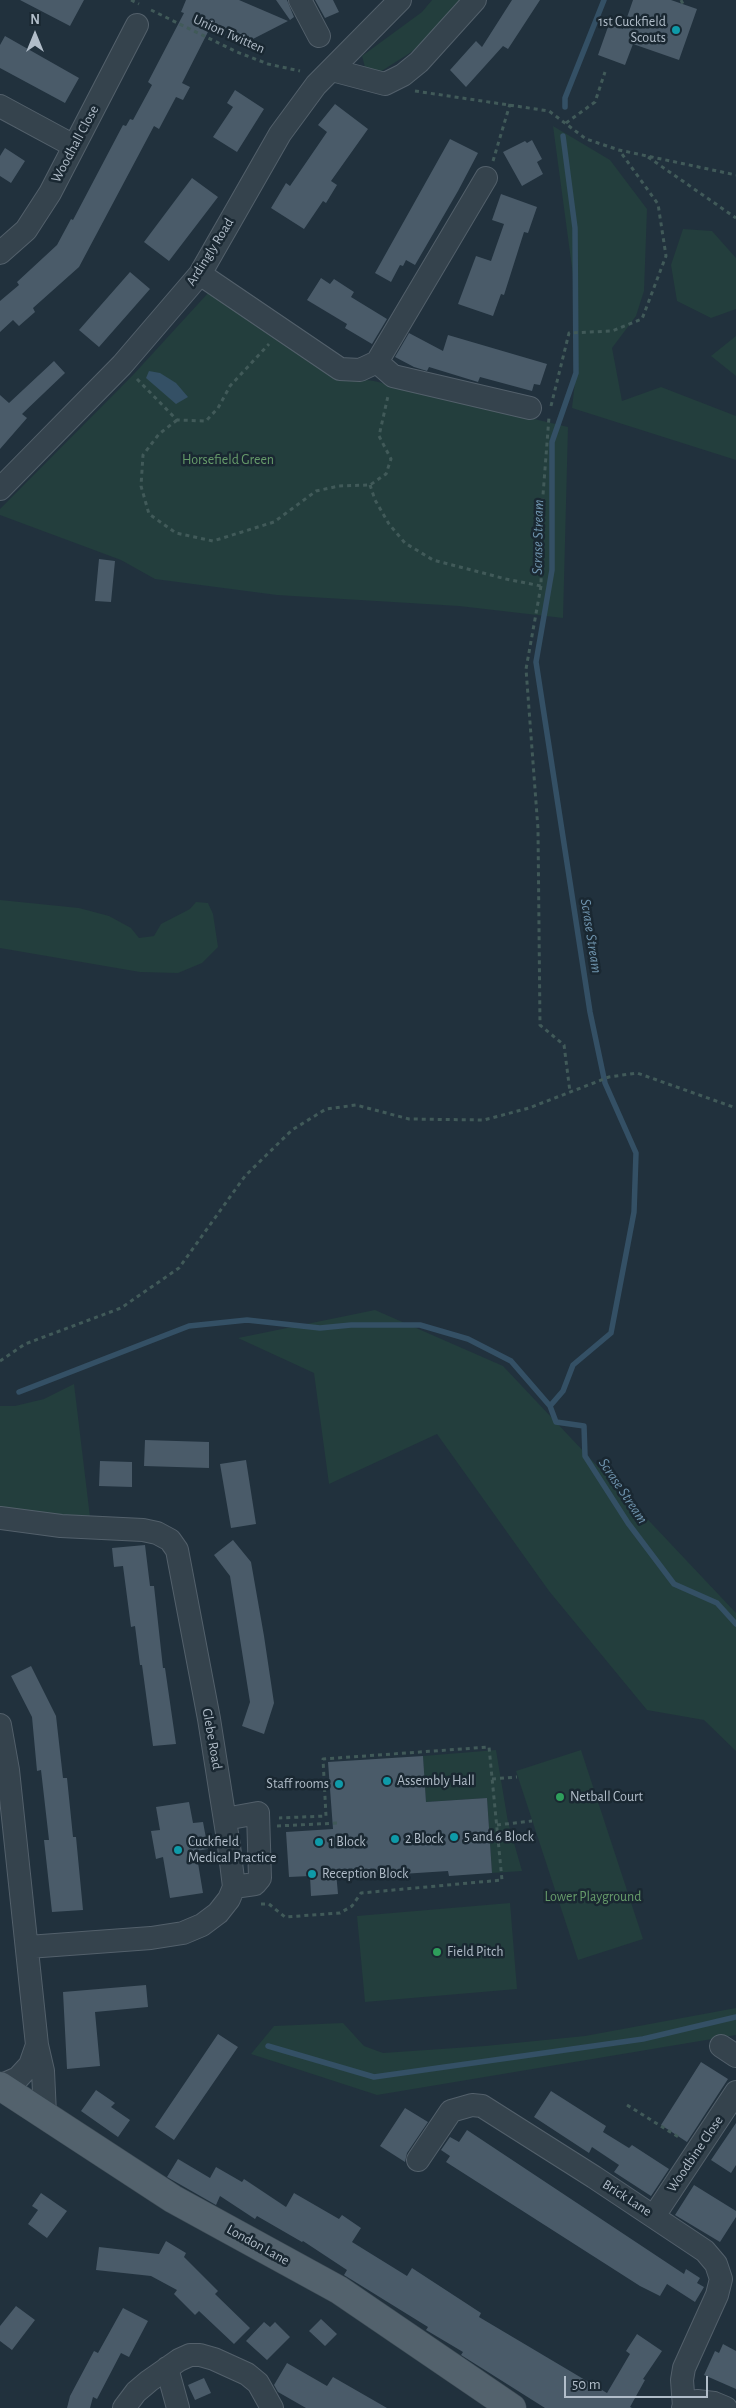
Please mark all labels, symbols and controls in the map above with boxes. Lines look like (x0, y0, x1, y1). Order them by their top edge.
north arrow (10, 10, 60, 60)
street label: Union Twitten (191, 11, 267, 57)
text: N (30, 13, 40, 27)
place label: 1st Cuckfield Scouts (598, 14, 666, 46)
marker: 1st Cuckfield Scouts (670, 24, 682, 36)
street label: Woodhall Close (48, 102, 102, 186)
street label: Ardingly Road (183, 215, 237, 289)
park label: Horsefield Green (182, 452, 274, 468)
water label: Scrase Stream (528, 499, 548, 575)
water label: Scrase Stream (576, 897, 606, 975)
water label: Scrase Stream (595, 1455, 651, 1527)
street label: Glebe Road (198, 1707, 226, 1771)
place label: Assembly Hall (397, 1773, 475, 1789)
marker: Assembly Hall (381, 1775, 393, 1787)
place label: Staff rooms (266, 1776, 329, 1792)
marker: Staff rooms (333, 1778, 345, 1790)
place label: Netball Court (570, 1789, 643, 1805)
marker: Netball Court (554, 1791, 566, 1803)
place label: 5 and 6 Block (464, 1829, 534, 1845)
place label: 2 Block (405, 1831, 443, 1847)
marker: 5 and 6 Block (448, 1831, 460, 1843)
marker: 2 Block (389, 1833, 401, 1845)
place label: Cuckfield Medical Practice (188, 1834, 276, 1866)
place label: 1 Block (329, 1834, 366, 1850)
marker: 1 Block (313, 1836, 325, 1848)
marker: Cuckfield Medical Practice (172, 1844, 184, 1856)
place label: Reception Block (322, 1866, 408, 1882)
marker: Reception Block (306, 1868, 318, 1880)
park label: Lower Playground (544, 1889, 642, 1905)
place label: Field Pitch (447, 1944, 504, 1960)
marker: Field Pitch (431, 1946, 443, 1958)
street label: Woodbine Close (663, 2113, 727, 2195)
street label: Brick Lane (599, 2176, 655, 2220)
street label: London Lane (224, 2221, 292, 2269)
scale bar (566, 2366, 710, 2398)
text: 50 m (572, 2377, 601, 2392)

